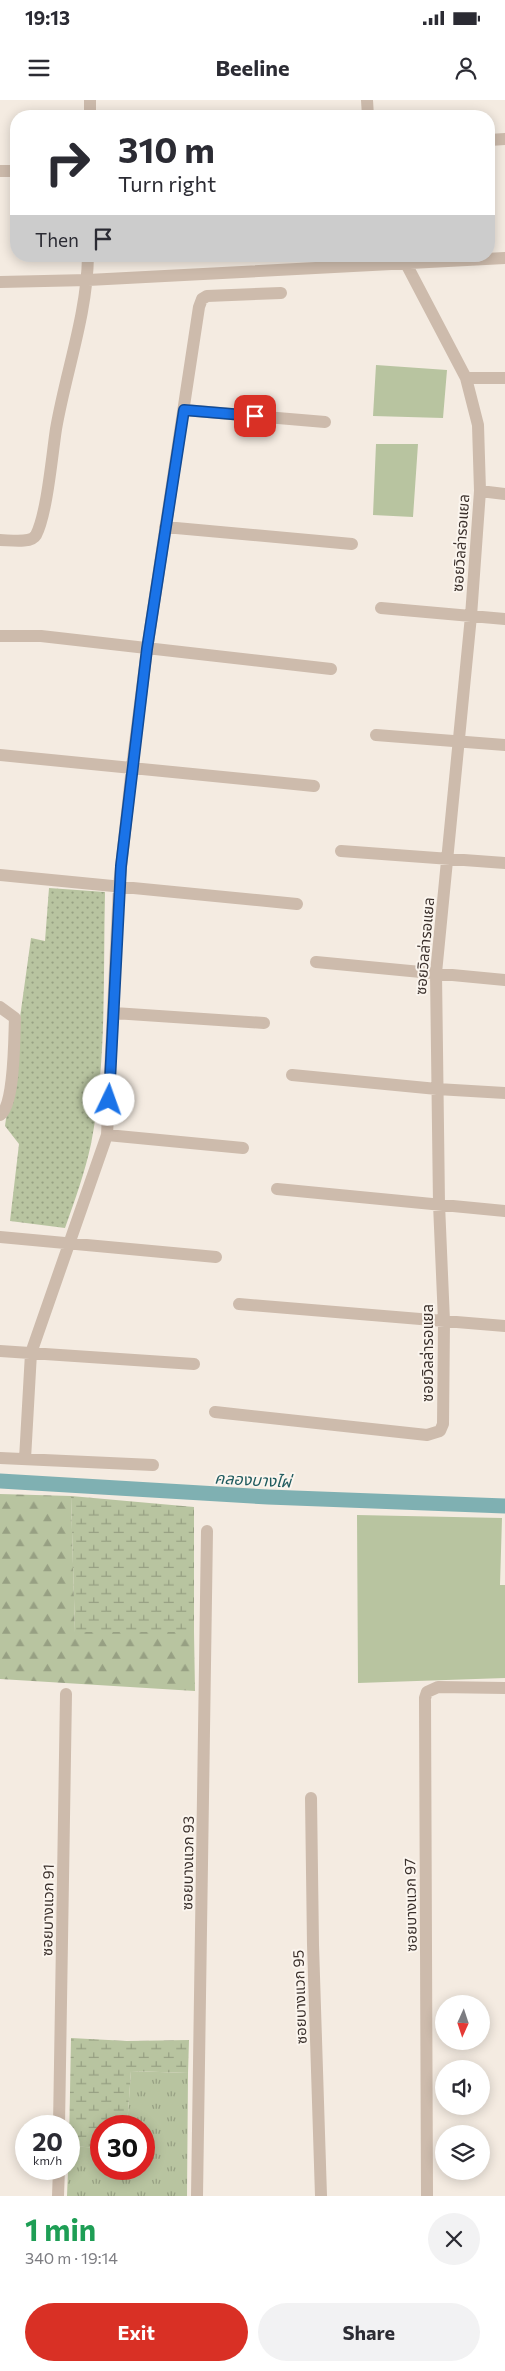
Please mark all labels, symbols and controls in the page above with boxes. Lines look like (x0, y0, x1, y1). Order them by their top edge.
text: 19:13 (25, 6, 70, 29)
icon: menu (25, 54, 53, 82)
text: Beeline (215, 54, 290, 81)
icon: person (452, 54, 480, 82)
text: 310 m (118, 127, 215, 170)
icon: right (35, 130, 100, 195)
text: Turn right (118, 170, 216, 197)
icon: arrive (89, 225, 117, 253)
text: Then (35, 228, 79, 251)
pin (234, 395, 276, 437)
icon: arrive (241, 402, 269, 430)
street label: ซอยวิลล่ารอแยล (448, 494, 472, 592)
street label: ซอยวิลล่ารอแยล (411, 896, 437, 996)
position arrow (82, 1073, 134, 1125)
street label: ซอยวิลล่ารอแยล (418, 1304, 436, 1402)
water label: คลองบางไผ่ (214, 1468, 294, 1491)
street label: ซอยบางแวก 93 (177, 1816, 197, 1910)
street label: ซอยบางแวก 97 (400, 1858, 420, 1952)
street label: ซอยบางแวก 91 (37, 1864, 57, 1956)
street label: ซอยบางแวก 95 (288, 1950, 310, 2044)
north arrow (435, 1995, 490, 2050)
map controls (435, 1995, 490, 2180)
button: sound (435, 2060, 490, 2115)
speed limit sign: 30 (90, 2115, 155, 2180)
button: layers (435, 2125, 490, 2180)
text: 20 (32, 2126, 63, 2156)
text: km/h (33, 2153, 62, 2167)
text: 1 min (25, 2210, 96, 2247)
button: close (428, 2213, 480, 2265)
text: 340 m · 19:14 (25, 2248, 118, 2267)
button: Exit (25, 2303, 248, 2361)
button: Share (258, 2303, 480, 2361)

